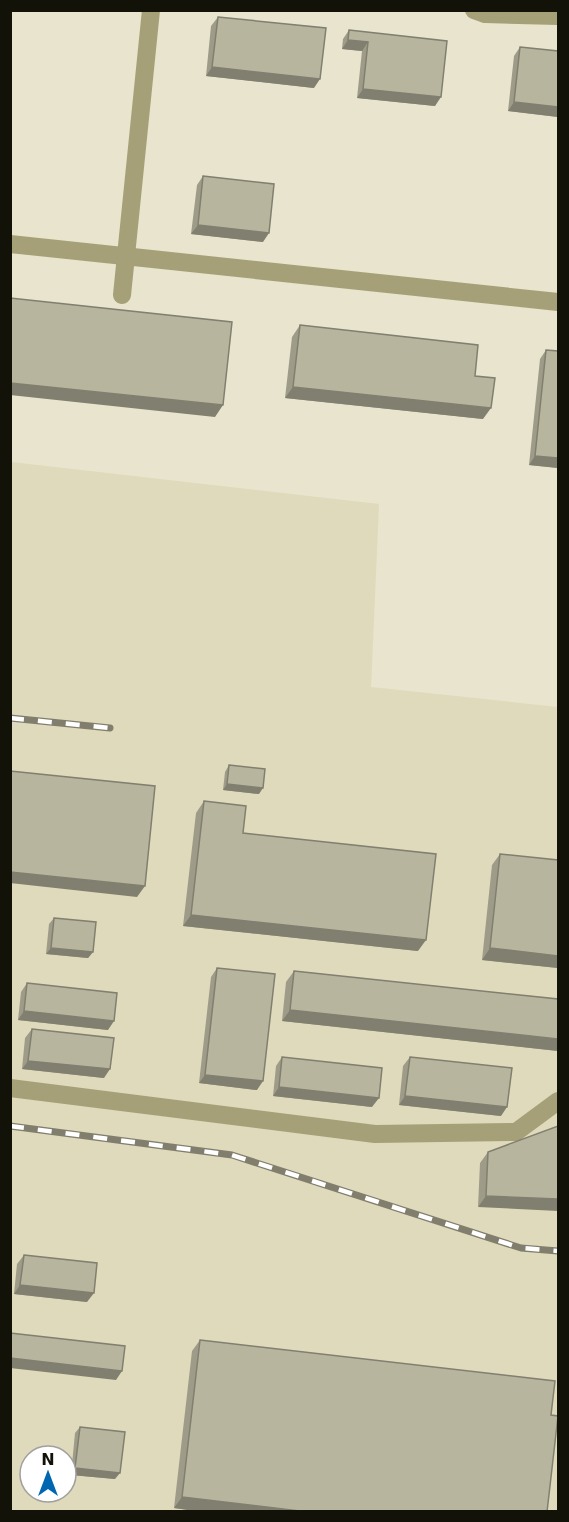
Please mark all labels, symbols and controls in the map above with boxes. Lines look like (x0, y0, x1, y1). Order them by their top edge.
north arrow (18, 1444, 78, 1504)
text: N (41, 1450, 55, 1469)

